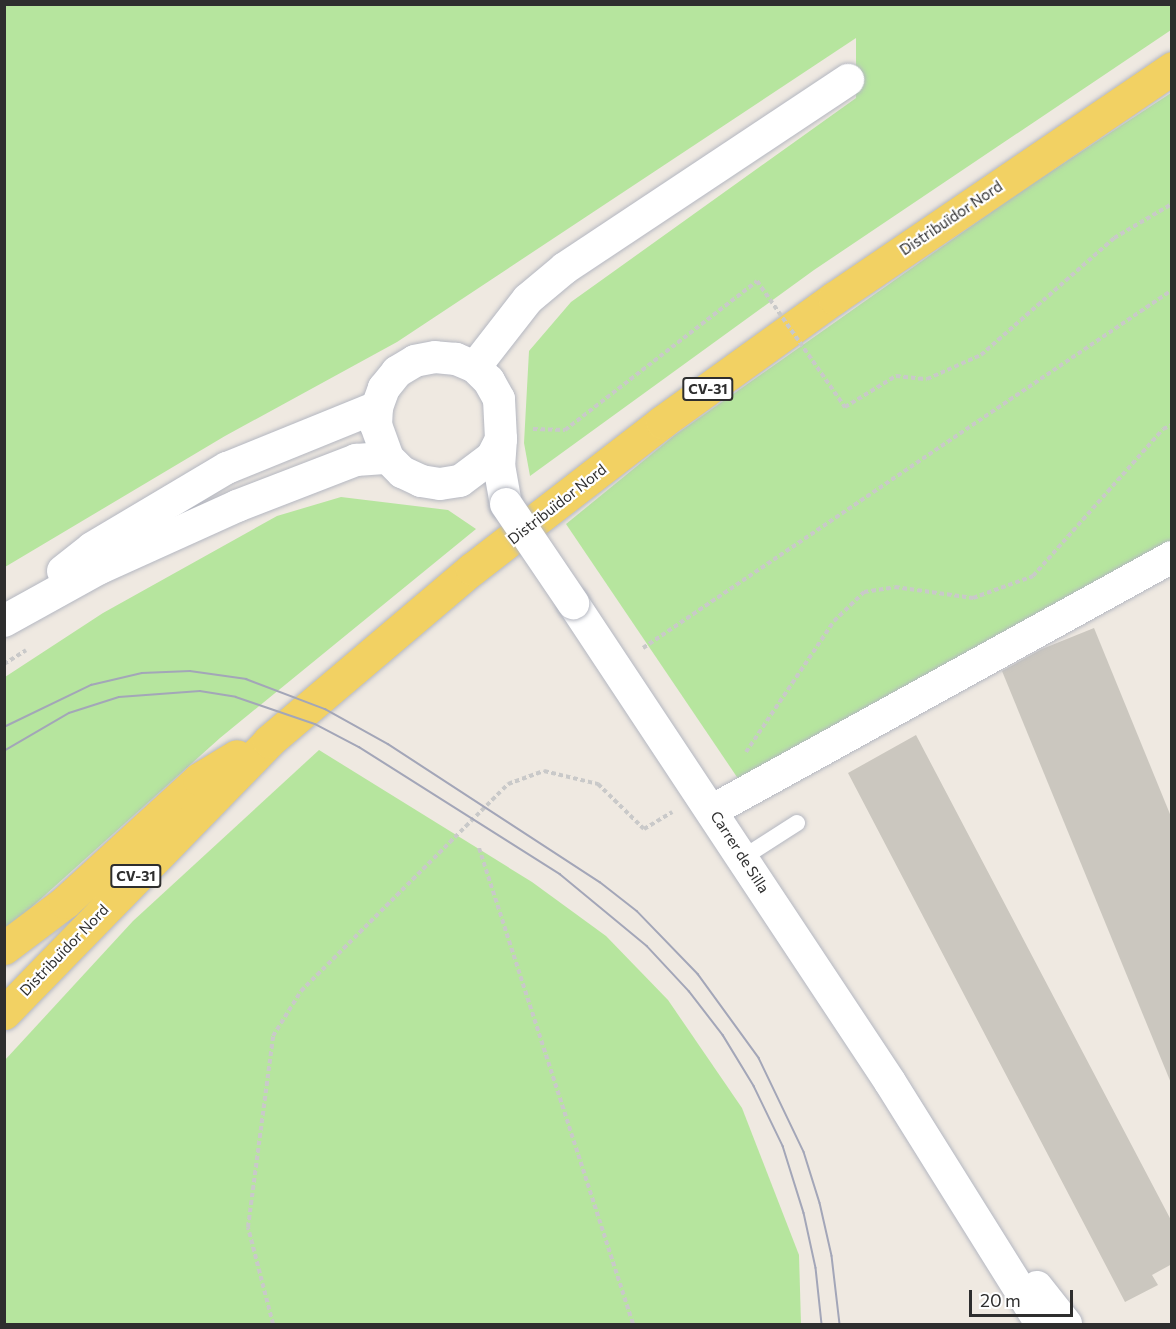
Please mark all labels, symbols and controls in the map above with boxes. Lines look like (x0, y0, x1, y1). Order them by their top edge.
street label: Distribuïdor Nord (896, 177, 1006, 259)
road number: CV-31 (681, 378, 735, 400)
street label: Distribuïdor Nord (504, 460, 610, 548)
street label: Carrer de Silla (707, 808, 773, 896)
road number: CV-31 (109, 865, 163, 887)
street label: Distribuïdor Nord (16, 901, 112, 999)
scale bar (972, 1278, 1076, 1316)
text: 20 m (980, 1289, 1021, 1311)

